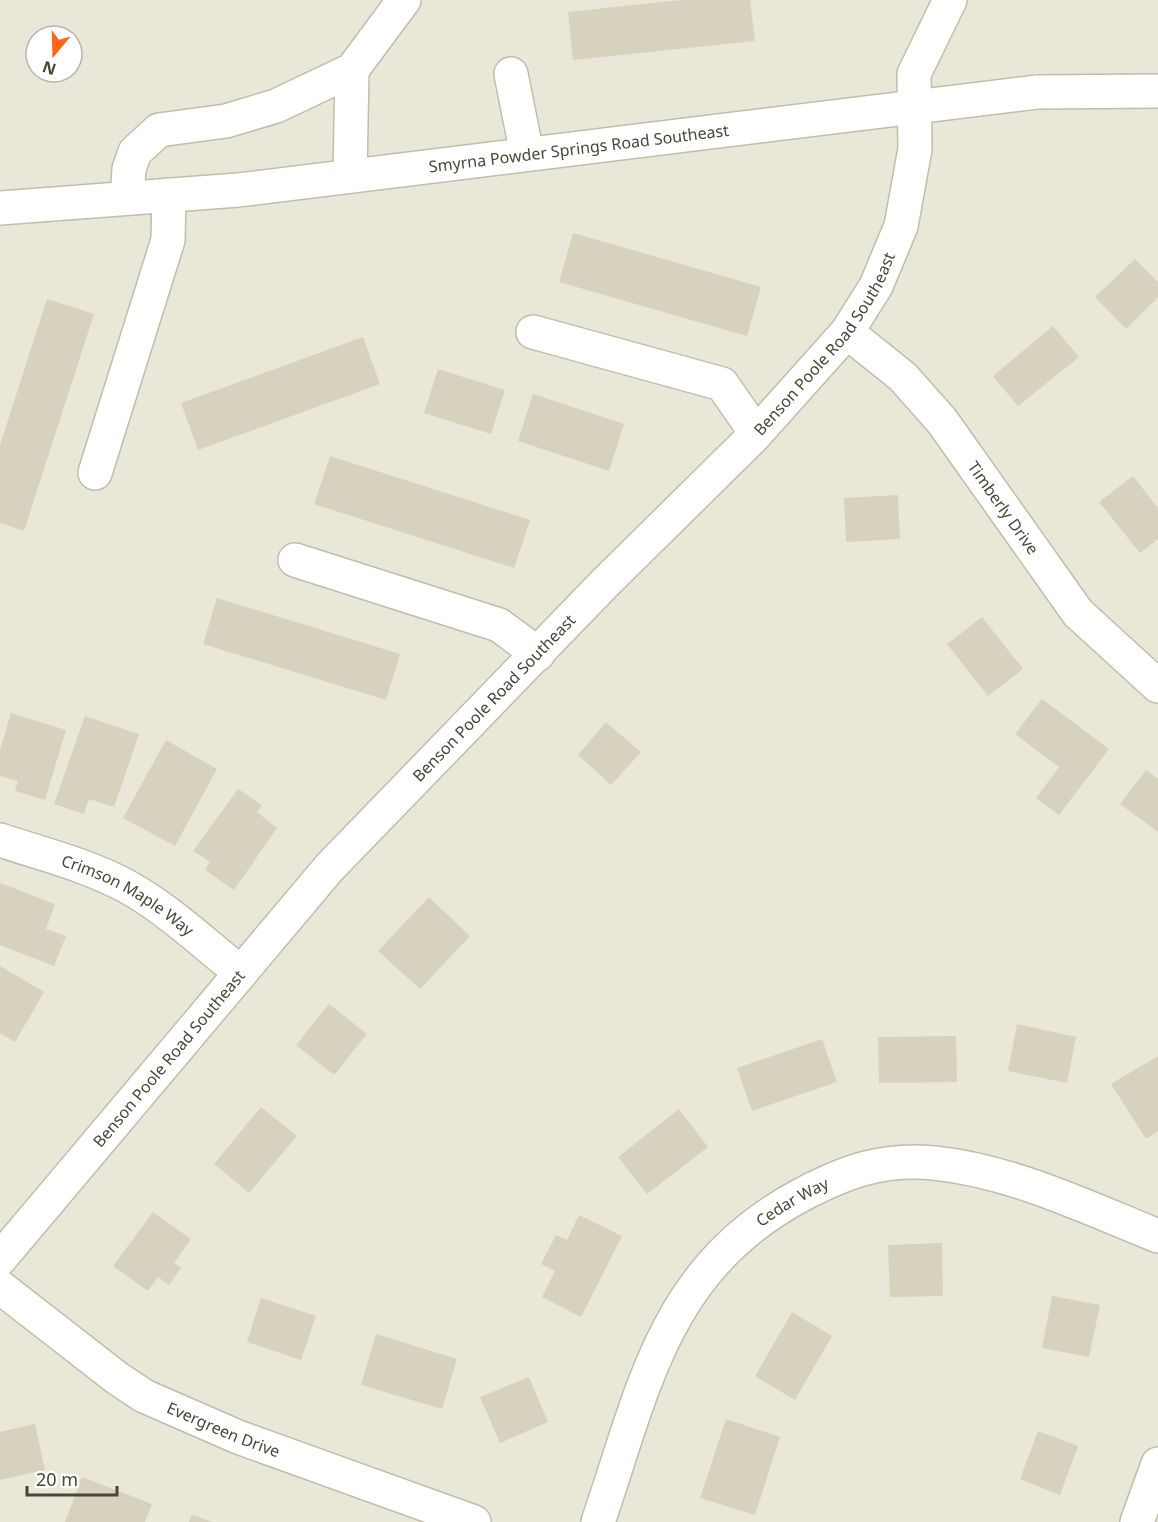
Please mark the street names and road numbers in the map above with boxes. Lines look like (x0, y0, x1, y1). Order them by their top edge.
street label: Smyrna Powder Springs Road Southeast (428, 119, 730, 178)
street label: Benson Poole Road Southeast (749, 249, 900, 440)
street label: Timberly Drive (963, 457, 1044, 559)
street label: Benson Poole Road Southeast (408, 609, 580, 786)
street label: Crimson Maple Way (59, 849, 199, 941)
street label: Benson Poole Road Southeast (88, 965, 250, 1152)
street label: Cedar Way (751, 1172, 833, 1231)
street label: Evergreen Drive (164, 1396, 283, 1462)

